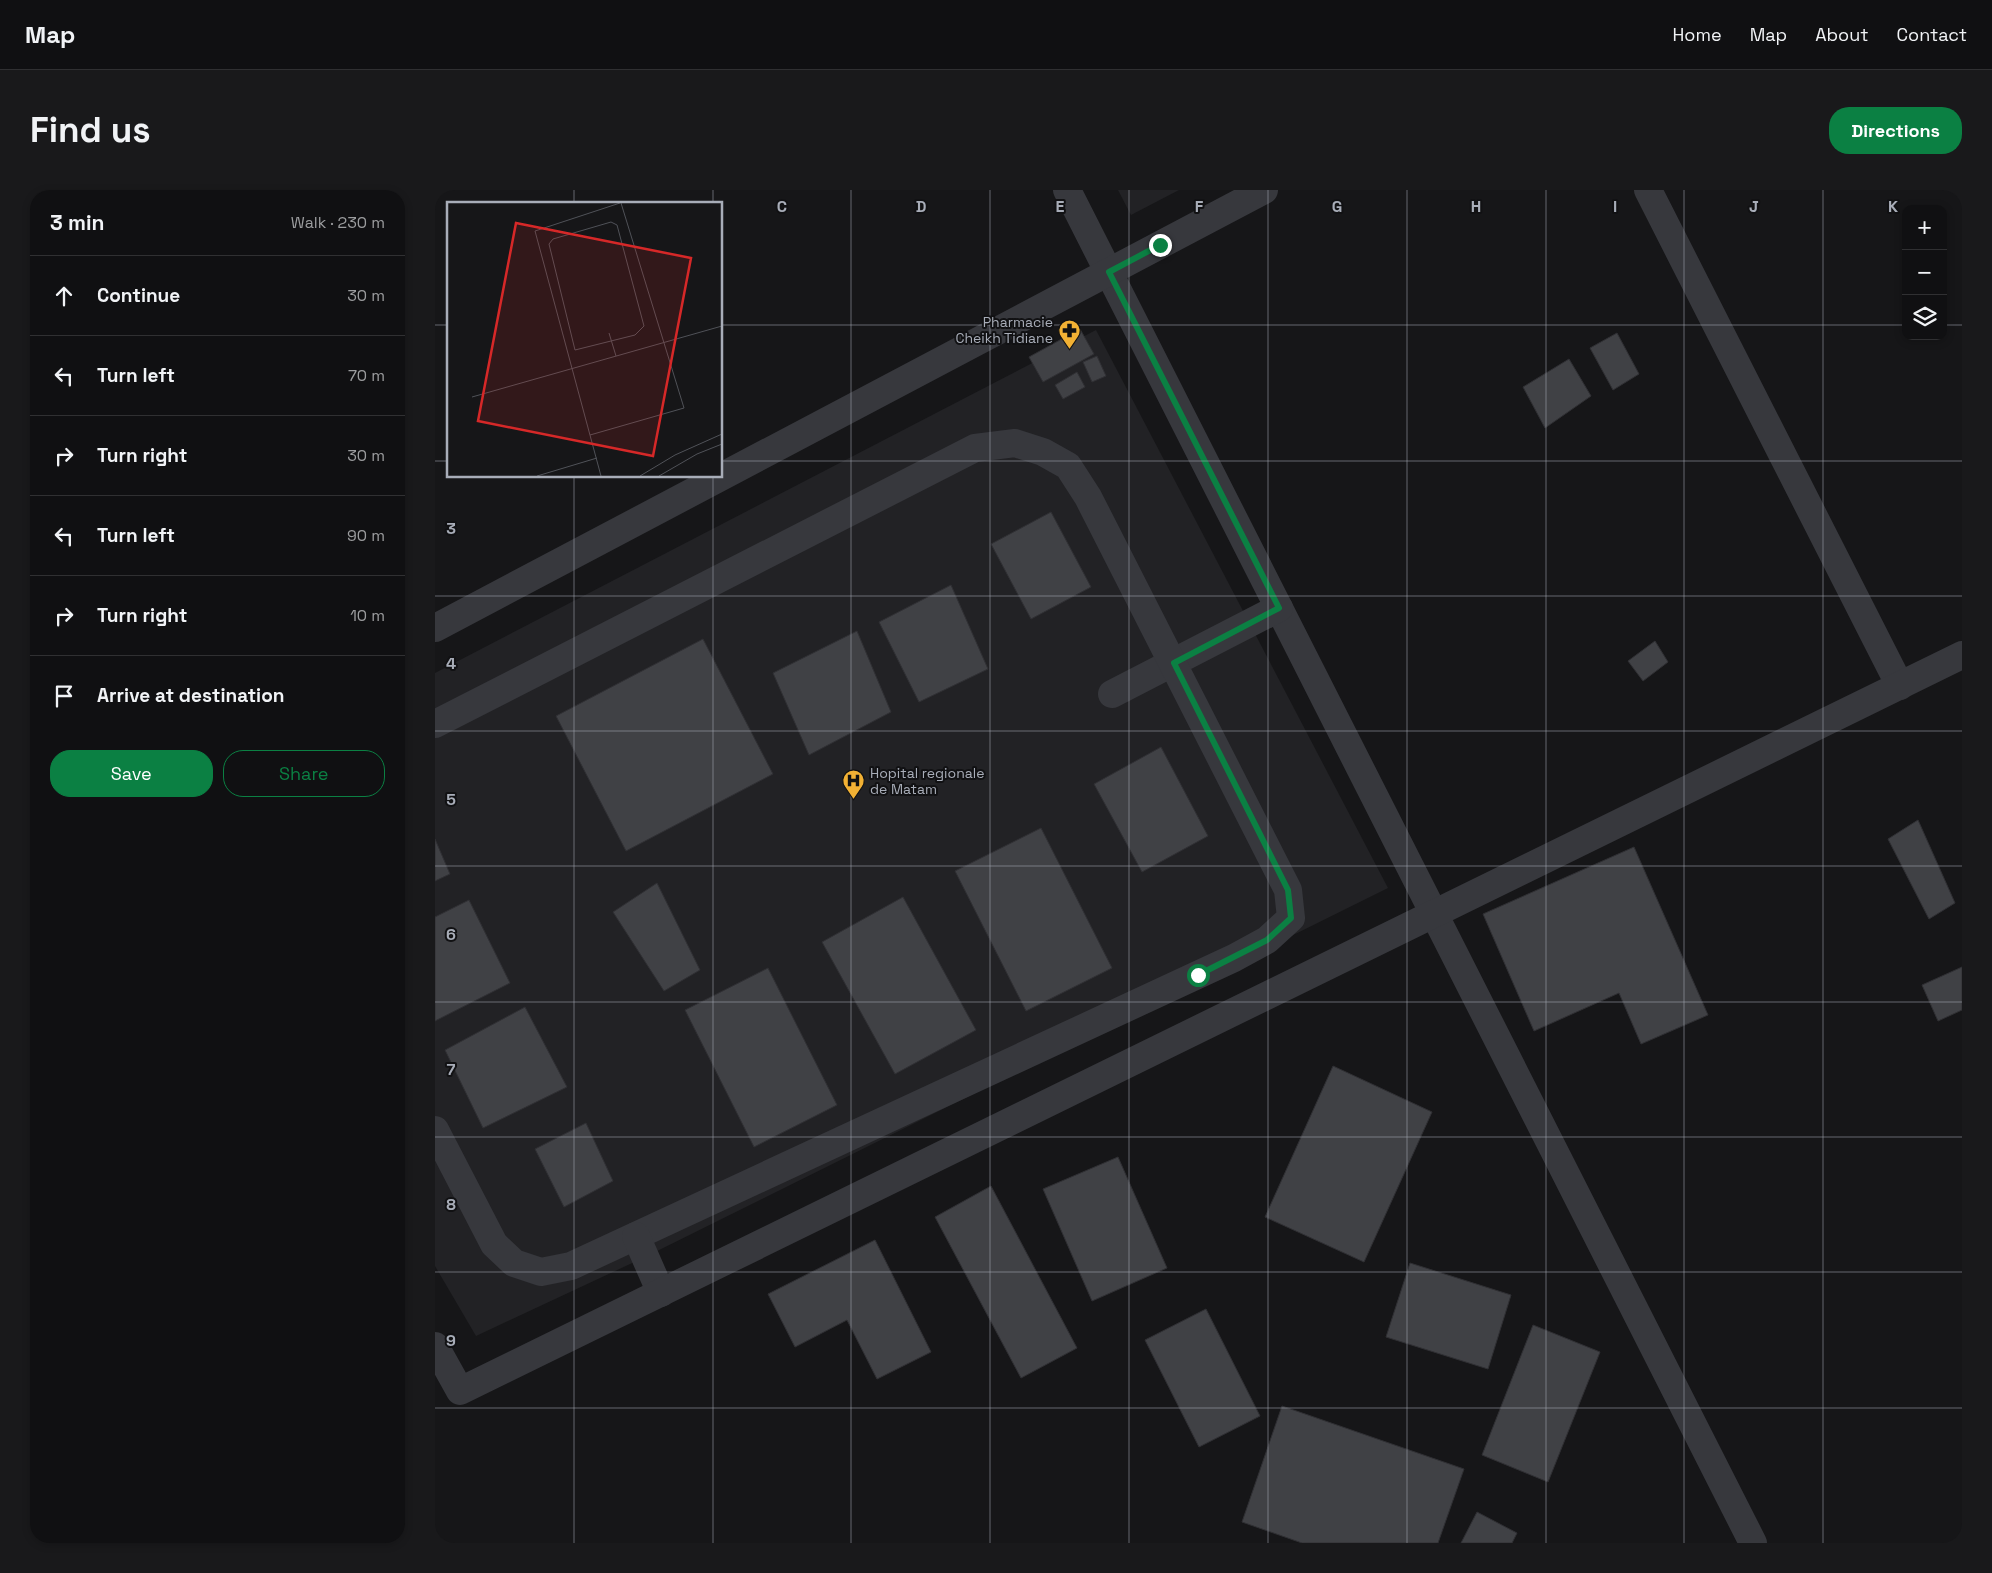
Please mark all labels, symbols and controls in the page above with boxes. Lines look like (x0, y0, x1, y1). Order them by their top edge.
text: Map (25, 19, 75, 50)
text: Home (1673, 23, 1722, 46)
text: Map (1750, 23, 1787, 46)
text: About (1815, 23, 1869, 46)
text: Contact (1897, 23, 1967, 46)
button: Directions (1829, 107, 1962, 154)
text: Find us (30, 108, 151, 152)
text: C (777, 196, 787, 217)
text: D (916, 196, 926, 217)
text: E (1056, 196, 1065, 217)
text: F (1195, 196, 1204, 217)
text: G (1332, 196, 1342, 217)
text: H (1471, 196, 1481, 217)
text: I (1613, 196, 1617, 217)
text: J (1749, 196, 1759, 217)
text: K (1888, 196, 1898, 217)
inset map (447, 202, 723, 478)
map controls (1902, 205, 1947, 340)
button: + (1902, 205, 1947, 250)
text: 3 min (50, 209, 105, 236)
text: Walk · 230 m (291, 212, 385, 233)
route end (1149, 234, 1172, 257)
button: − (1902, 250, 1947, 295)
icon: ahead (50, 282, 78, 310)
text: Continue (97, 283, 180, 308)
text: 30 m (347, 285, 385, 306)
button: layers (1902, 295, 1947, 340)
place label: Pharmacie Cheikh Tidiane (955, 313, 1053, 347)
pharmacy icon: Pharmacie Cheikh Tidiane (1057, 318, 1081, 349)
icon: left (50, 362, 78, 390)
text: Turn left (97, 363, 175, 388)
text: 70 m (348, 365, 385, 386)
icon: right (50, 442, 78, 470)
text: Turn right (97, 443, 187, 468)
text: 30 m (347, 445, 385, 466)
text: 3 (446, 518, 456, 539)
icon: left (50, 522, 78, 550)
text: Turn left (97, 523, 175, 548)
text: 90 m (347, 525, 385, 546)
icon: right (50, 602, 78, 630)
text: Turn right (97, 603, 187, 628)
text: 10 m (350, 605, 385, 626)
text: 4 (446, 653, 456, 674)
icon: arrive (50, 682, 78, 710)
text: Arrive at destination (97, 683, 285, 708)
button: Save (50, 750, 213, 797)
button: Share (223, 750, 385, 797)
place label: Hopital regionale de Matam (870, 764, 985, 798)
hospital icon: Hopital regionale de Matam (842, 769, 866, 800)
text: 5 (446, 789, 456, 810)
text: 6 (446, 924, 456, 945)
route start (1187, 964, 1210, 987)
text: 7 (447, 1059, 456, 1080)
text: 8 (446, 1194, 456, 1215)
text: 9 (446, 1330, 456, 1351)

